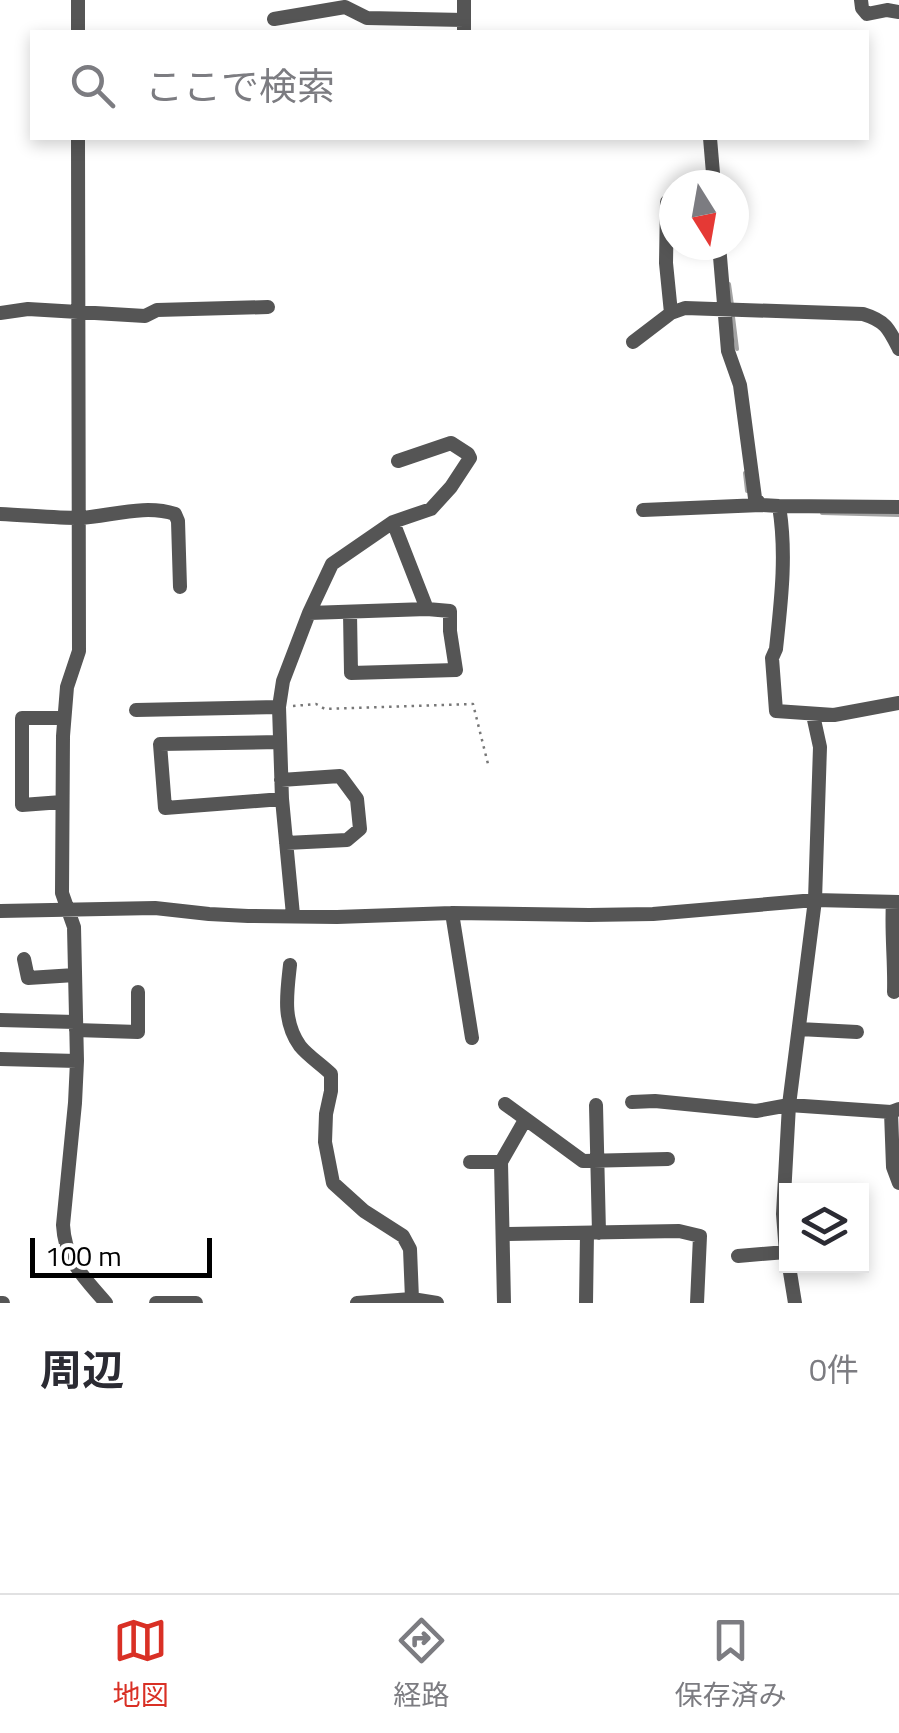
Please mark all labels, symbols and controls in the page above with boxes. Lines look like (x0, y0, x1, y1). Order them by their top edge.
search box (30, 30, 869, 140)
text: ここで検索 (145, 57, 335, 115)
icon: search (65, 58, 120, 113)
north arrow (659, 170, 749, 260)
map controls (779, 1183, 869, 1273)
button: layers (779, 1183, 869, 1273)
scale bar (30, 1233, 212, 1278)
text: 100 m (45, 1234, 122, 1277)
text: 周辺 (40, 1337, 124, 1401)
text: 0件 (809, 1345, 859, 1393)
tab: 地図 (112, 1613, 169, 1716)
tab: 経路 (393, 1613, 450, 1716)
tab: 保存済み (674, 1613, 787, 1716)

